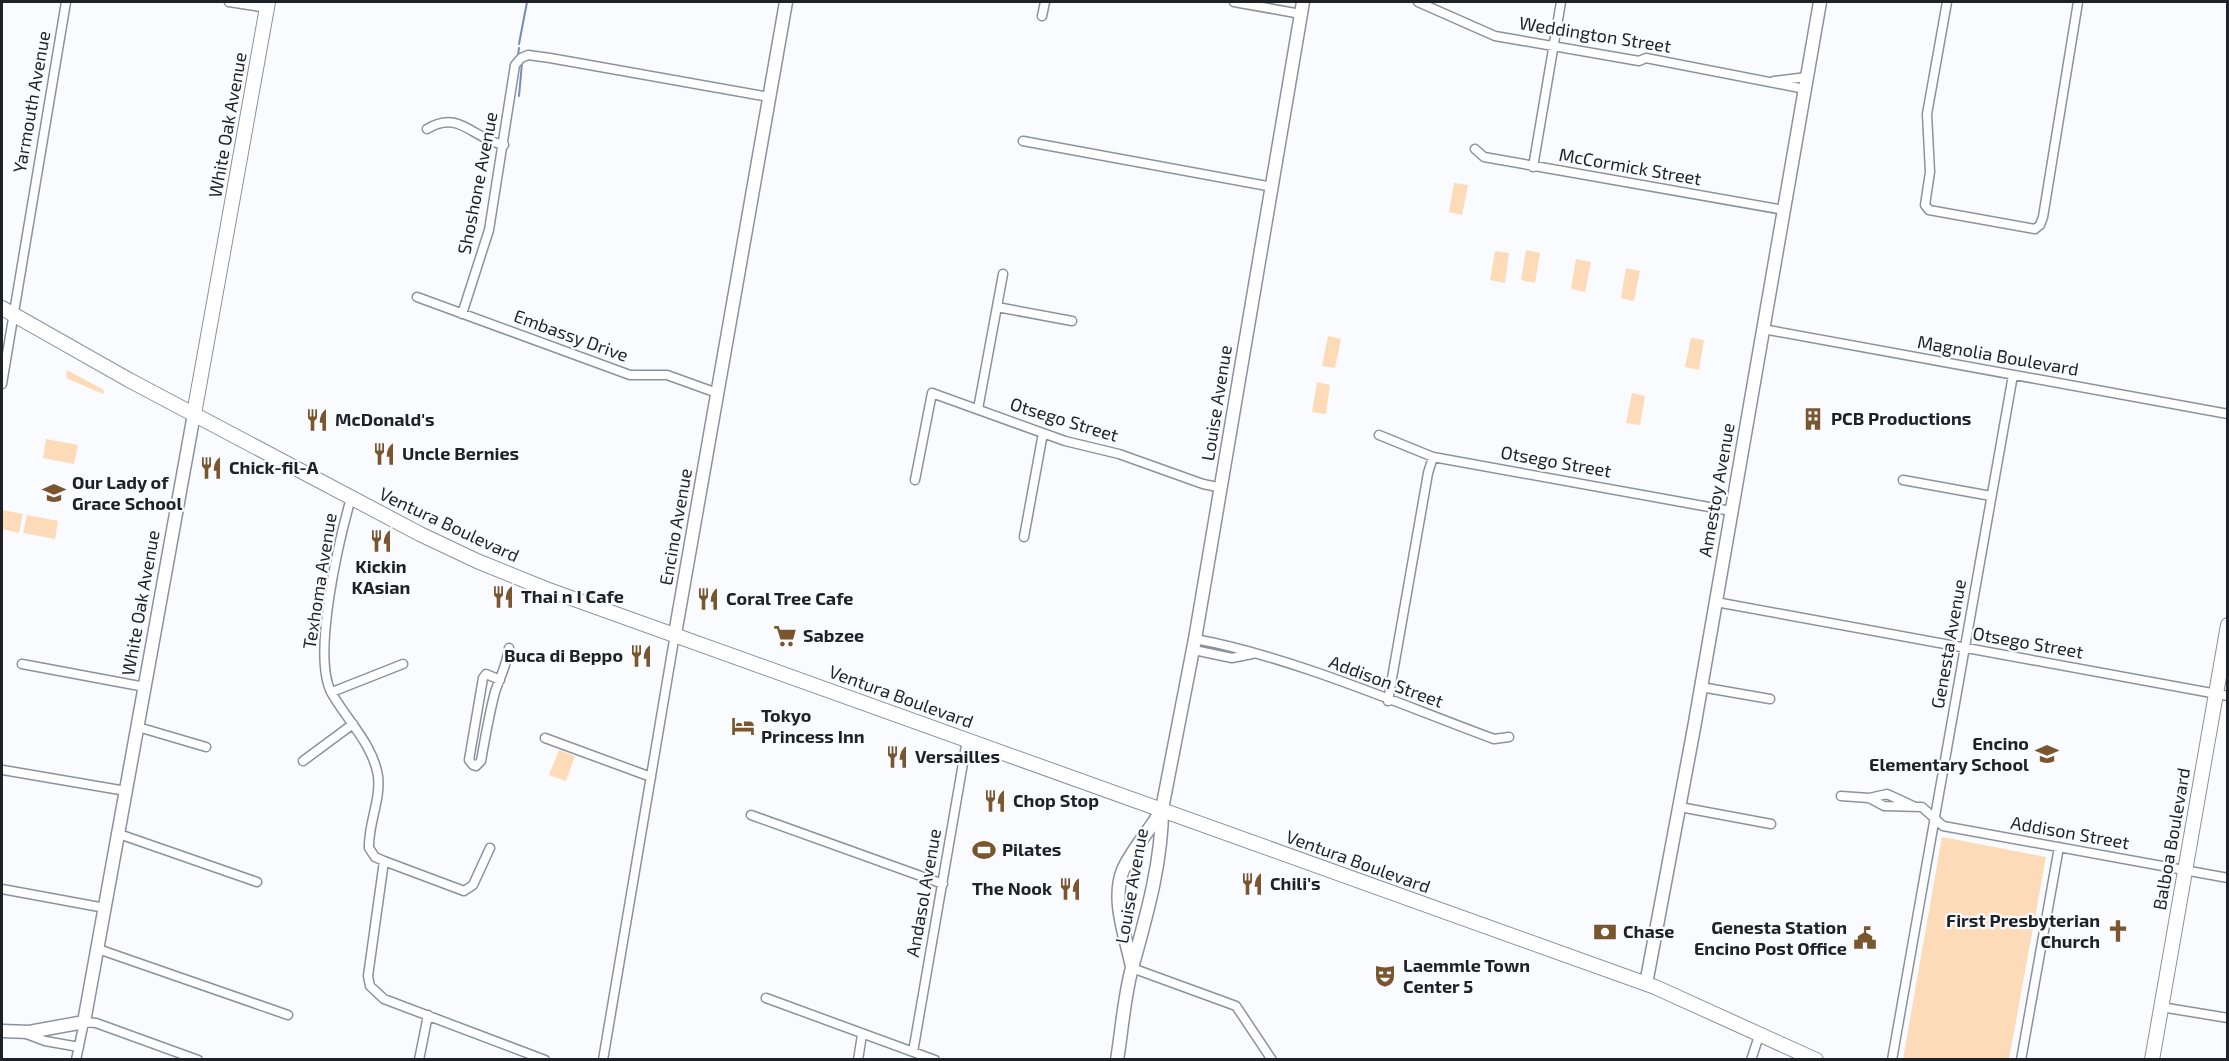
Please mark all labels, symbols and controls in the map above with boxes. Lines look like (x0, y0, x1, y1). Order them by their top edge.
street label: Weddington Street (1518, 11, 1673, 57)
street label: Yarmouth Avenue (8, 29, 54, 175)
street label: White Oak Avenue (203, 50, 251, 199)
street label: Shoshone Avenue (452, 110, 502, 256)
street label: McCormick Street (1557, 143, 1703, 189)
street label: Embassy Drive (511, 304, 632, 366)
street label: Magnolia Boulevard (1916, 330, 2081, 380)
street label: Louise Avenue (1196, 343, 1236, 462)
street label: Otsego Street (1008, 392, 1121, 446)
building icon: PCB Productions (1800, 406, 1826, 432)
restaurant icon: McDonald's (304, 407, 330, 433)
place label: PCB Productions (1831, 407, 1971, 429)
place label: McDonald's (335, 408, 435, 430)
street label: Amestoy Avenue (1693, 421, 1739, 559)
street label: Otsego Street (1499, 440, 1613, 482)
restaurant icon: Uncle Bernies (371, 441, 397, 467)
place label: Uncle Bernies (402, 442, 519, 464)
restaurant icon: Chick-fil-A (198, 455, 224, 481)
place label: Chick-fil-A (229, 456, 319, 478)
street label: Encino Avenue (654, 467, 696, 587)
place label: Our Lady of Grace School (72, 471, 182, 514)
school or university icon: Our Lady of Grace School (41, 480, 67, 506)
street label: Ventura Boulevard (376, 482, 523, 566)
street label: Texhoma Avenue (297, 511, 341, 651)
street label: White Oak Avenue (116, 528, 164, 677)
restaurant icon: Kickin KAsian (368, 528, 394, 554)
place label: Kickin KAsian (352, 555, 410, 598)
street label: Genesta Avenue (1926, 577, 1970, 710)
restaurant icon: Thai n I Cafe (490, 584, 516, 610)
place label: Thai n I Cafe (521, 585, 624, 607)
restaurant icon: Coral Tree Cafe (695, 586, 721, 612)
place label: Coral Tree Cafe (726, 587, 853, 609)
street label: Otsego Street (1971, 621, 2085, 663)
supermarket icon: Sabzee (772, 623, 798, 649)
place label: Sabzee (803, 624, 864, 646)
restaurant icon: Buca di Beppo (628, 643, 654, 669)
place label: Buca di Beppo (504, 644, 623, 666)
street label: Addison Street (1326, 650, 1447, 712)
street label: Ventura Boulevard (826, 660, 976, 732)
place label: Tokyo Princess Inn (761, 704, 865, 747)
hotel icon: Tokyo Princess Inn (730, 713, 756, 739)
place label: Encino Elementary School (1869, 732, 2029, 775)
school or university icon: Encino Elementary School (2034, 741, 2060, 767)
restaurant icon: Versailles (884, 744, 910, 770)
place label: Versailles (915, 745, 1000, 767)
street label: Balboa Boulevard (2148, 766, 2194, 912)
restaurant icon: Chop Stop (982, 788, 1008, 814)
place label: Chop Stop (1013, 789, 1099, 811)
street label: Addison Street (2009, 811, 2131, 853)
street label: Ventura Boulevard (1283, 825, 1433, 897)
street label: Louise Avenue (1110, 826, 1152, 945)
street label: Andasol Avenue (901, 827, 945, 959)
sports icon: Pilates (971, 837, 997, 863)
place label: Pilates (1002, 838, 1061, 860)
restaurant icon: Chili's (1239, 871, 1265, 897)
place label: Chili's (1270, 872, 1321, 894)
restaurant icon: The Nook (1057, 876, 1083, 902)
place label: The Nook (972, 877, 1052, 899)
place label: First Presbyterian Church (1946, 909, 2100, 952)
place label: Genesta Station Encino Post Office (1694, 916, 1847, 959)
church icon: First Presbyterian Church (2105, 918, 2131, 944)
bank icon: Chase (1592, 919, 1618, 945)
place label: Chase (1623, 920, 1674, 942)
public building icon: Genesta Station Encino Post Office (1852, 925, 1878, 951)
place label: Laemmle Town Center 5 (1403, 954, 1530, 997)
theatre icon: Laemmle Town Center 5 (1372, 963, 1398, 989)

